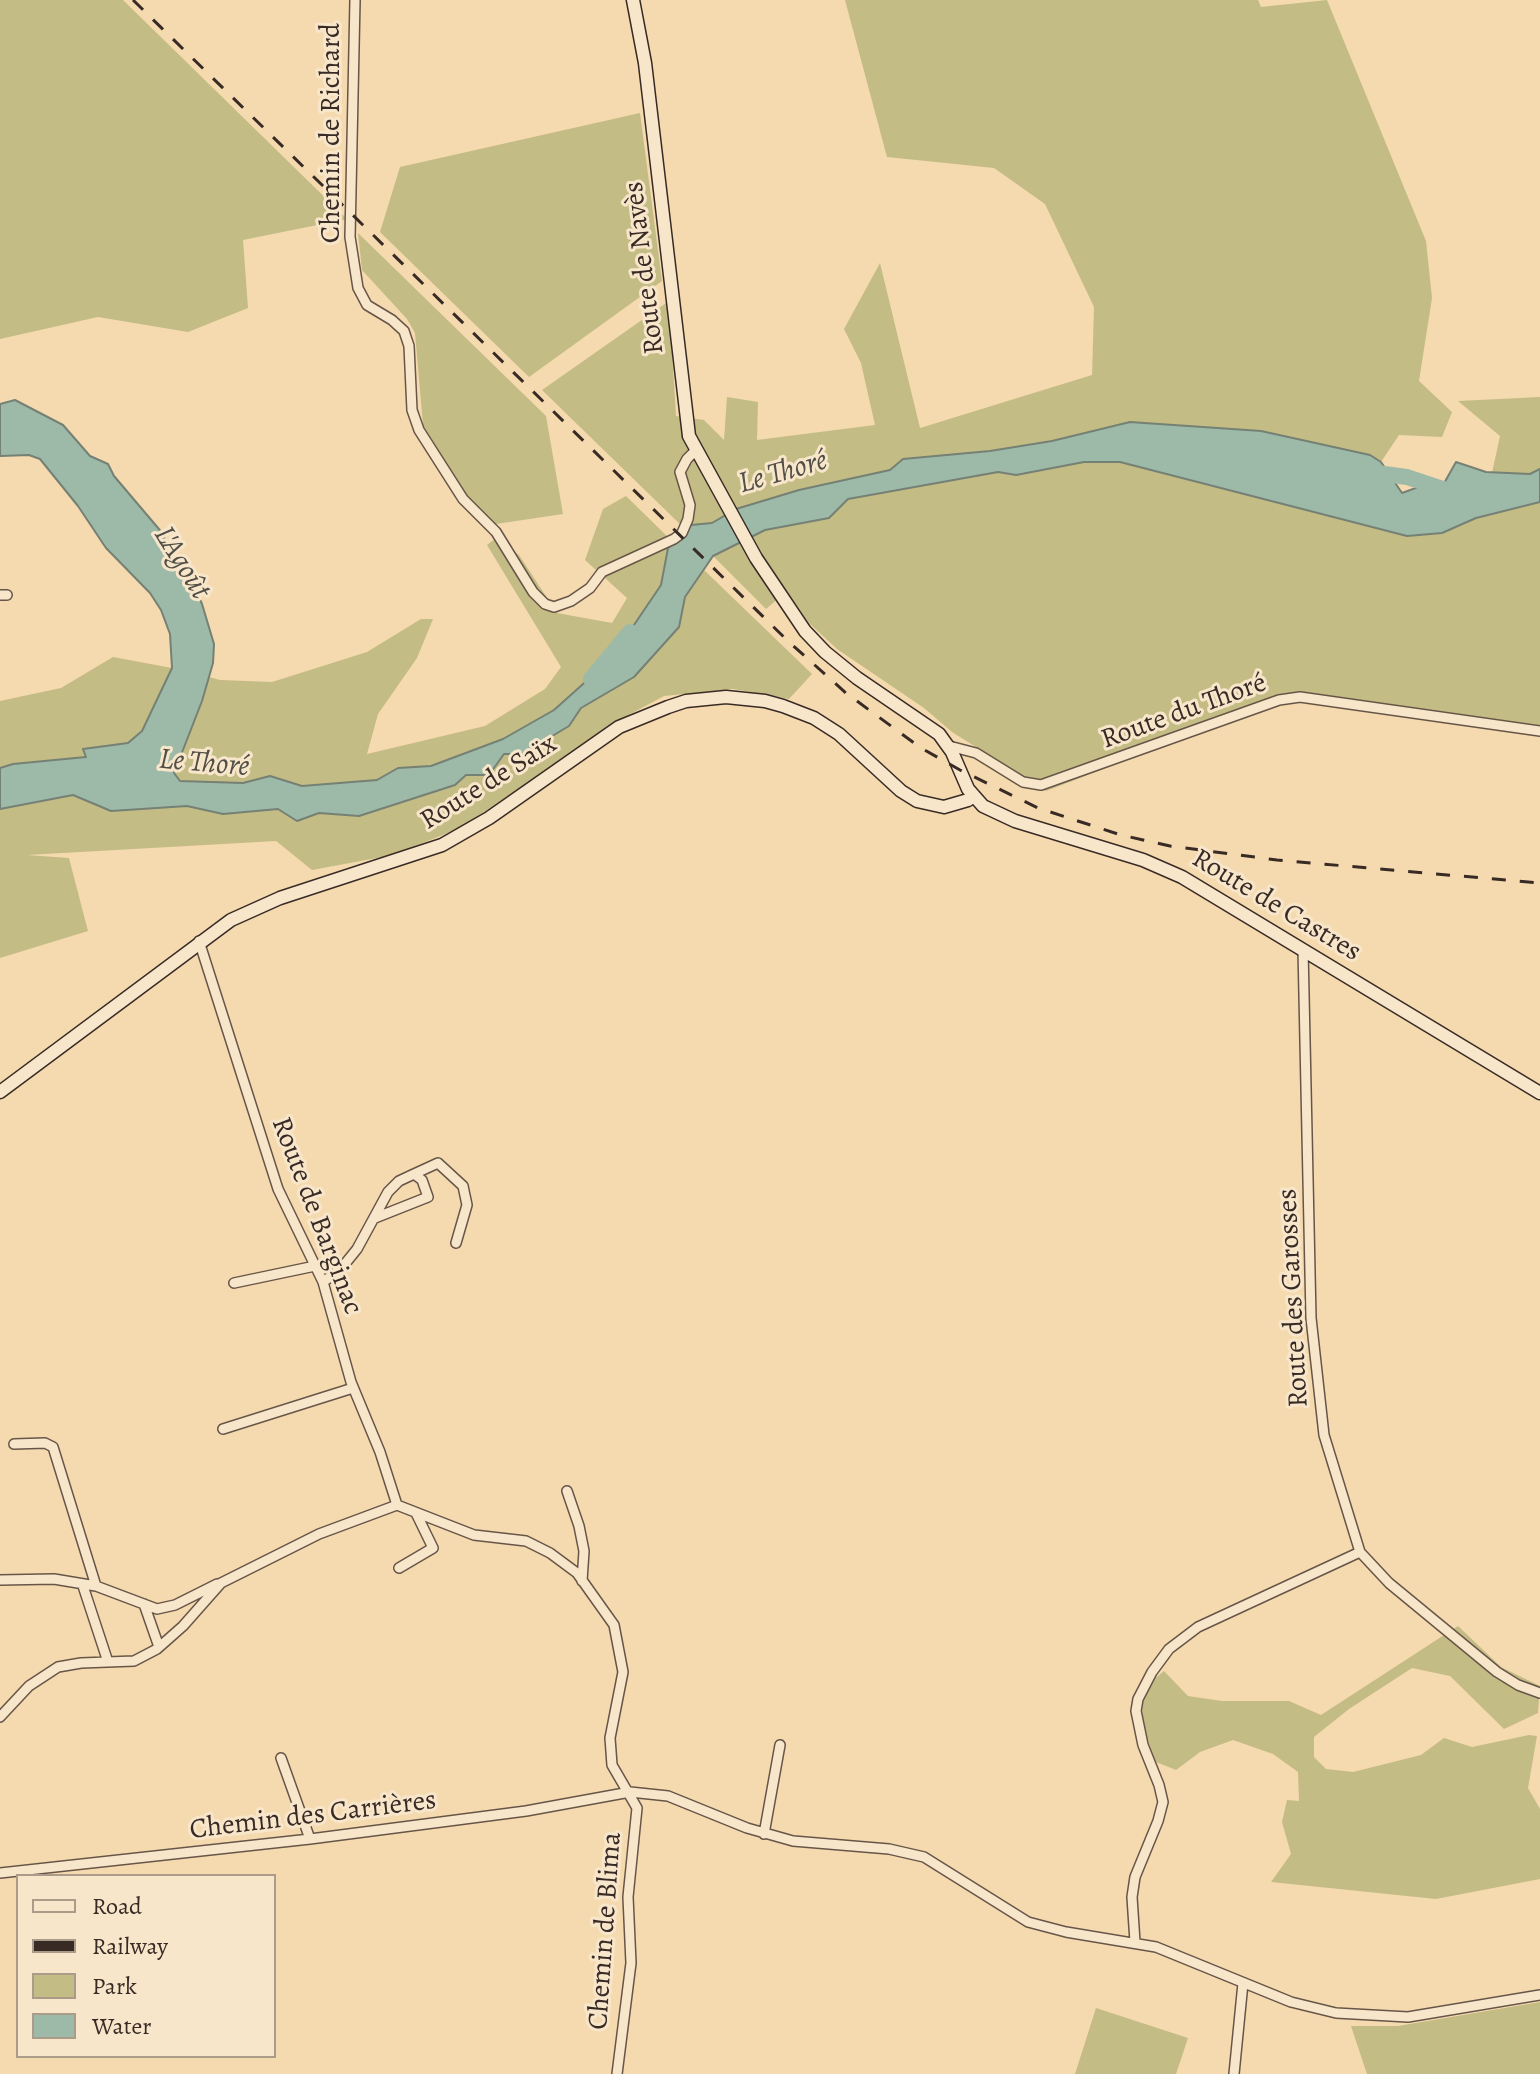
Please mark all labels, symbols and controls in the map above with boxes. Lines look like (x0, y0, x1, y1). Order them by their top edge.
street label: Chemin de Richard (315, 23, 349, 243)
street label: Route de Navès (618, 180, 672, 356)
water label: Le Thoré (735, 443, 831, 503)
water label: L'Agoût (145, 520, 217, 606)
street label: Route du Thoré (1097, 667, 1271, 757)
street label: Route de Saïx (415, 728, 563, 838)
water label: Le Thoré (157, 742, 251, 786)
street label: Route de Castres (1185, 842, 1367, 970)
street label: Route de Barginac (263, 1113, 369, 1319)
street label: Route des Garosses (1271, 1188, 1317, 1408)
street label: Chemin des Carrières (188, 1784, 438, 1848)
street label: Chemin de Blima (582, 1831, 630, 2031)
legend (16, 1874, 276, 2058)
text: Road (92, 1890, 142, 1922)
text: Railway (92, 1930, 168, 1962)
text: Park (92, 1970, 137, 2002)
text: Water (92, 2010, 152, 2042)

